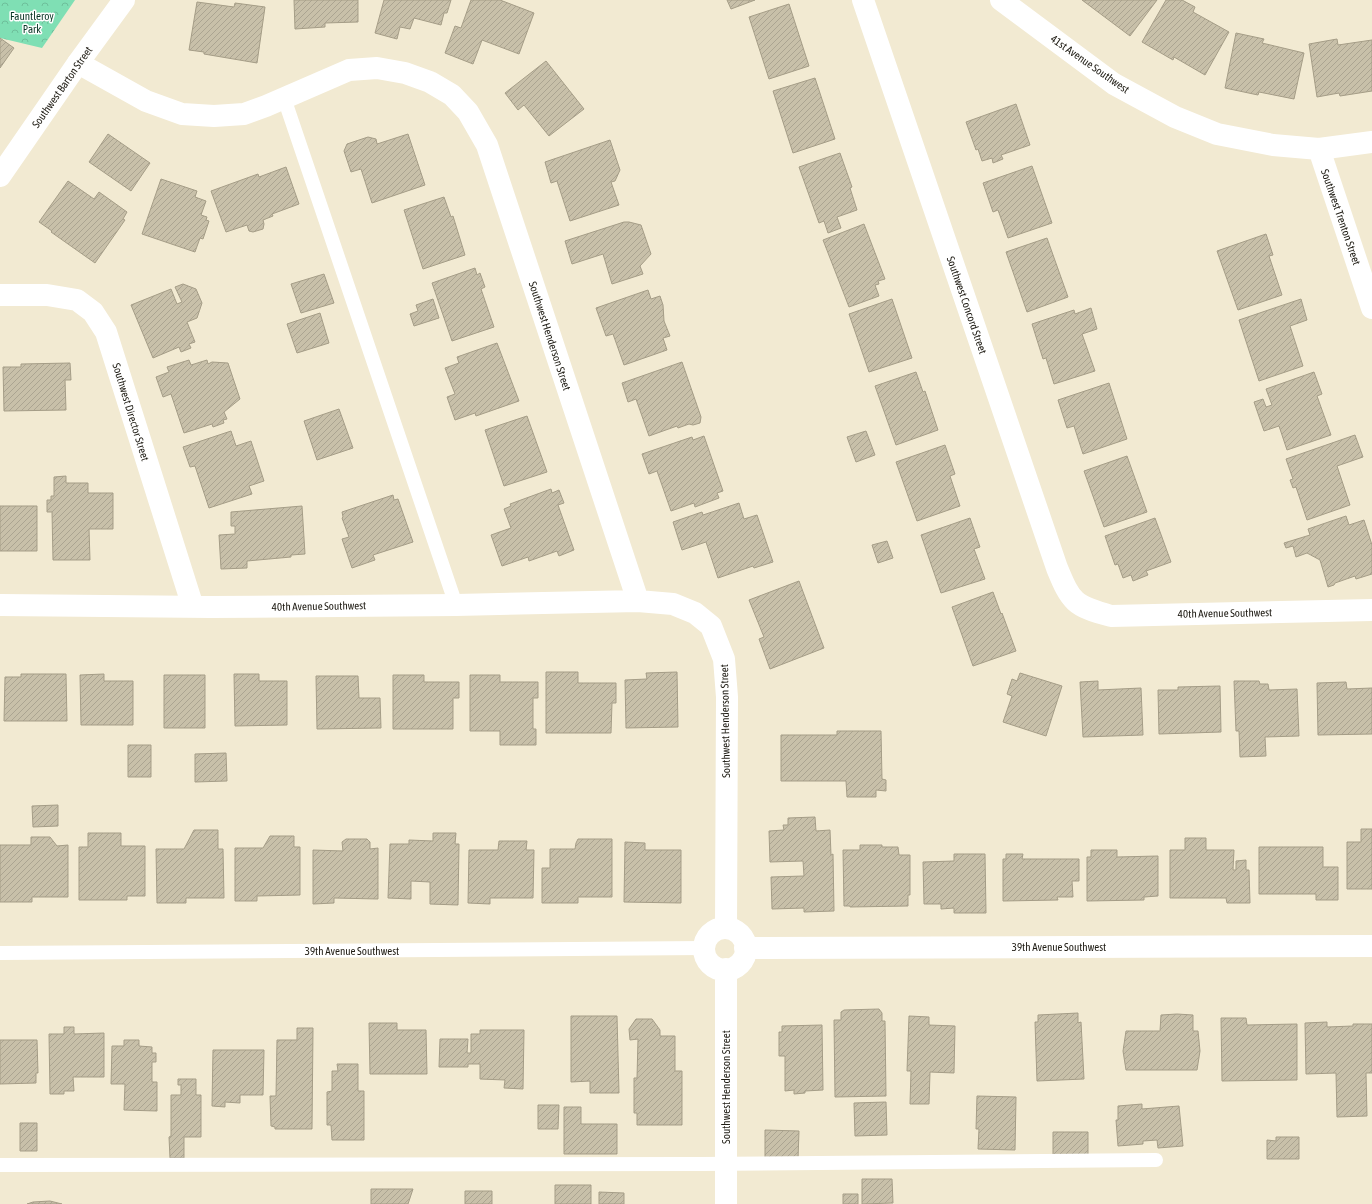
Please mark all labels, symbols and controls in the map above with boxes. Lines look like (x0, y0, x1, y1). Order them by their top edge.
park label: Fauntleroy Park (10, 10, 54, 35)
street label: 41st Avenue Southwest (1048, 32, 1132, 96)
street label: Southwest Barton Street (29, 44, 95, 130)
street label: Southwest Trenton Street (1319, 168, 1363, 266)
street label: Southwest Concord Street (945, 255, 989, 355)
street label: Southwest Henderson Street (527, 280, 573, 392)
street label: Southwest Director Street (110, 362, 152, 462)
street label: 40th Avenue Southwest (272, 599, 366, 613)
street label: 40th Avenue Southwest (1178, 606, 1272, 620)
street label: Southwest Henderson Street (718, 664, 732, 778)
street label: 39th Avenue Southwest (1012, 941, 1106, 953)
street label: 39th Avenue Southwest (305, 945, 399, 957)
street label: Southwest Henderson Street (720, 1030, 732, 1144)

